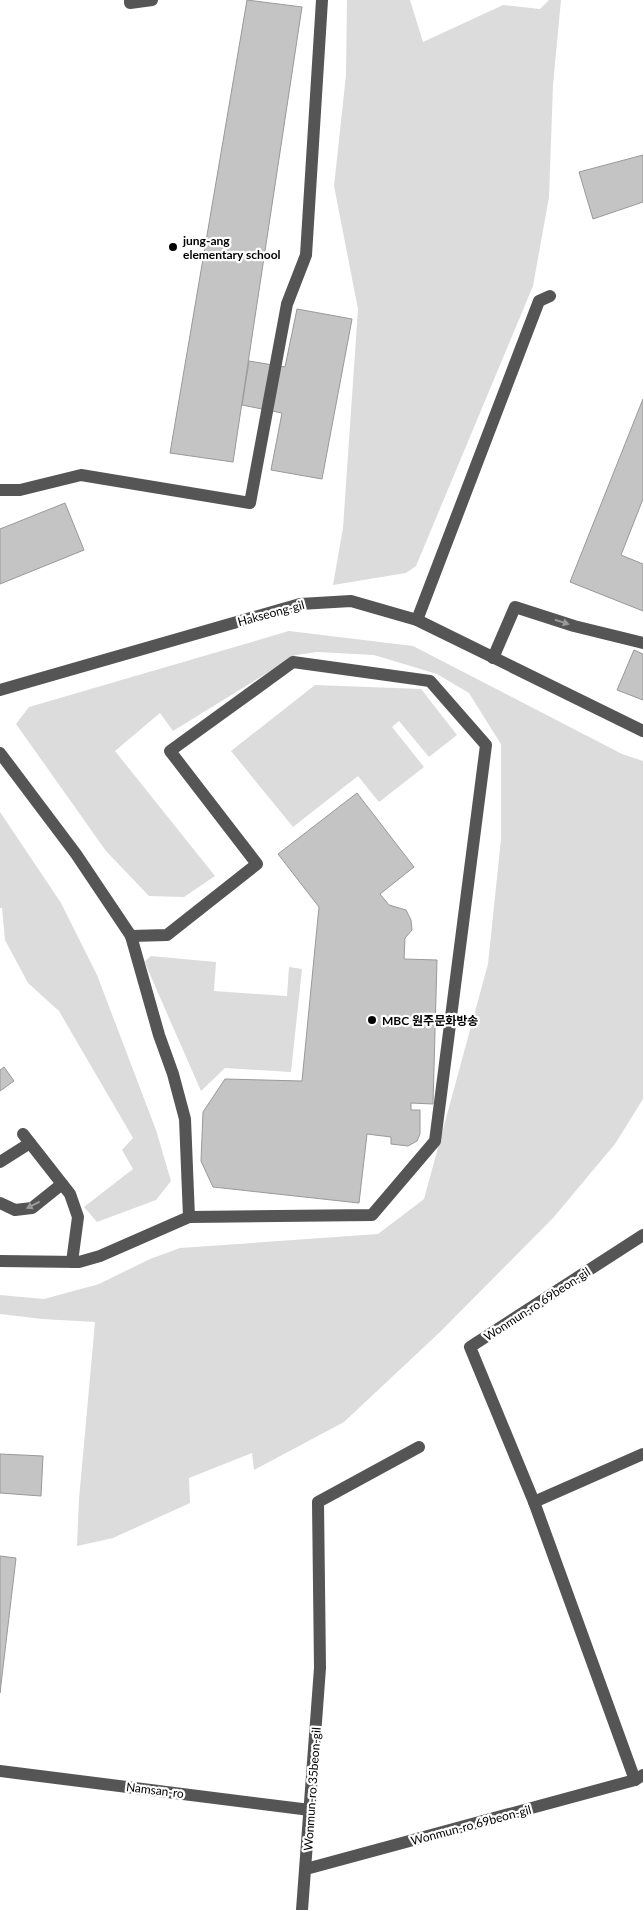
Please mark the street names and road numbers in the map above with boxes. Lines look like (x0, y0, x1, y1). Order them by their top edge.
street label: Hakseong-gil (236, 597, 306, 629)
street label: Wonmun-ro 69beon-gil (481, 1264, 593, 1344)
street label: Wonmun-ro 35beon-gil (300, 1727, 324, 1851)
street label: Namsan-ro (125, 1779, 185, 1801)
street label: Wonmun-ro 69beon-gil (409, 1802, 533, 1848)

